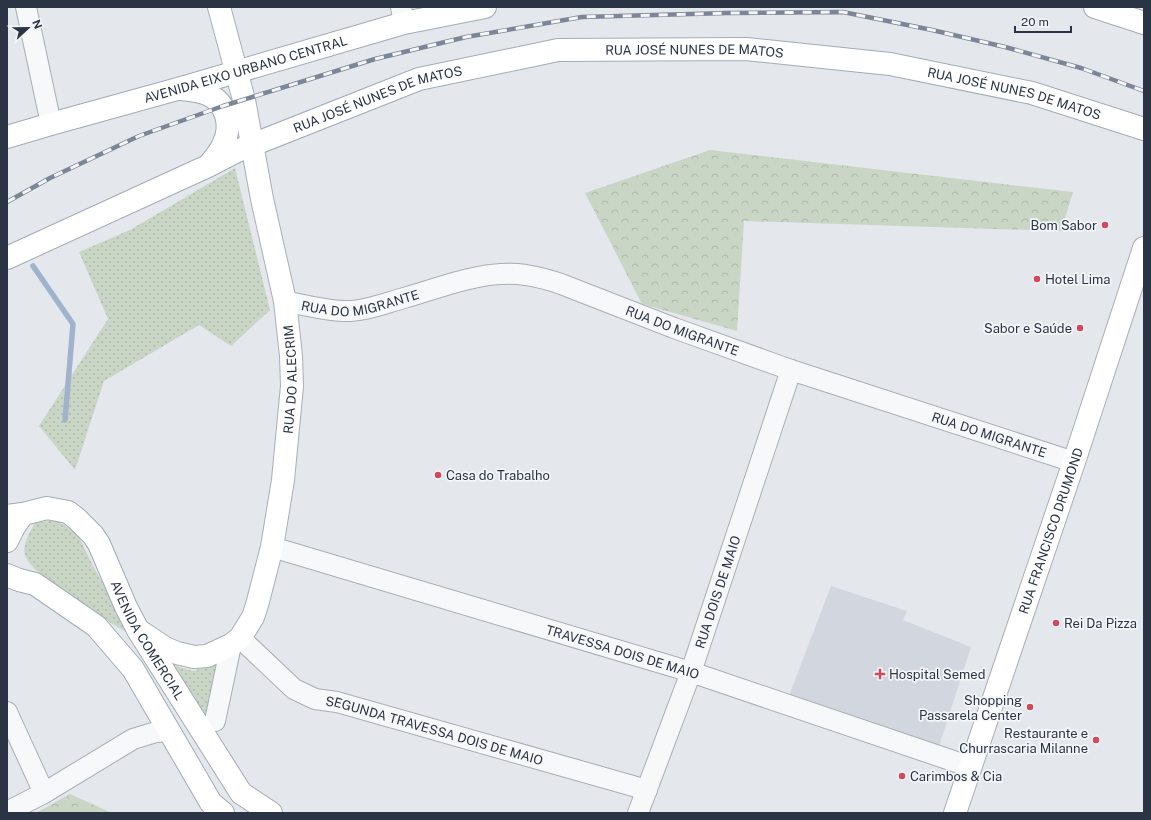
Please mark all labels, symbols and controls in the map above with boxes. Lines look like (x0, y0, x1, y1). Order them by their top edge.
north arrow (8, 8, 48, 48)
scale bar (1015, 8, 1071, 34)
text: 20 m (1021, 15, 1049, 29)
text: N (30, 18, 44, 30)
street label: AVENIDA EIXO URBANO CENTRAL (142, 33, 349, 106)
street label: RUA JOSÉ NUNES DE MATOS (605, 41, 784, 61)
street label: RUA JOSÉ NUNES DE MATOS (291, 63, 464, 136)
street label: RUA JOSÉ NUNES DE MATOS (926, 65, 1103, 123)
place label: Bom Sabor (1030, 218, 1097, 233)
marker: Bom Sabor (1100, 220, 1110, 230)
place label: Hotel Lima (1045, 272, 1111, 287)
marker: Hotel Lima (1032, 274, 1042, 284)
street label: RUA DO MIGRANTE (300, 287, 421, 319)
street label: RUA DO MIGRANTE (623, 303, 741, 359)
place label: Sabor e Saúde (984, 321, 1072, 336)
marker: Sabor e Saúde (1075, 323, 1085, 333)
street label: RUA DO ALECRIM (280, 324, 300, 434)
street label: RUA DO MIGRANTE (930, 409, 1048, 461)
street label: RUA FRANCISCO DRUMOND (1016, 446, 1086, 616)
place label: Casa do Trabalho (446, 468, 550, 483)
marker: Casa do Trabalho (433, 470, 443, 480)
street label: RUA DOIS DE MAIO (692, 534, 744, 650)
street label: AVENIDA COMERCIAL (107, 578, 187, 703)
place label: Rei Da Pizza (1064, 616, 1137, 631)
marker: Rei Da Pizza (1051, 618, 1061, 628)
street label: TRAVESSA DOIS DE MAIO (544, 622, 701, 682)
place label: Hospital Semed (889, 667, 985, 682)
marker: Hospital Semed (874, 668, 886, 680)
place label: Shopping Passarela Center (919, 693, 1022, 723)
street label: SEGUNDA TRAVESSA DOIS DE MAIO (325, 694, 545, 768)
marker: Shopping Passarela Center (1025, 702, 1035, 712)
place label: Restaurante e Churrascaria Milanne (959, 726, 1088, 756)
marker: Restaurante e Churrascaria Milanne (1091, 735, 1101, 745)
place label: Carimbos & Cia (910, 769, 1002, 784)
marker: Carimbos & Cia (897, 771, 907, 781)

